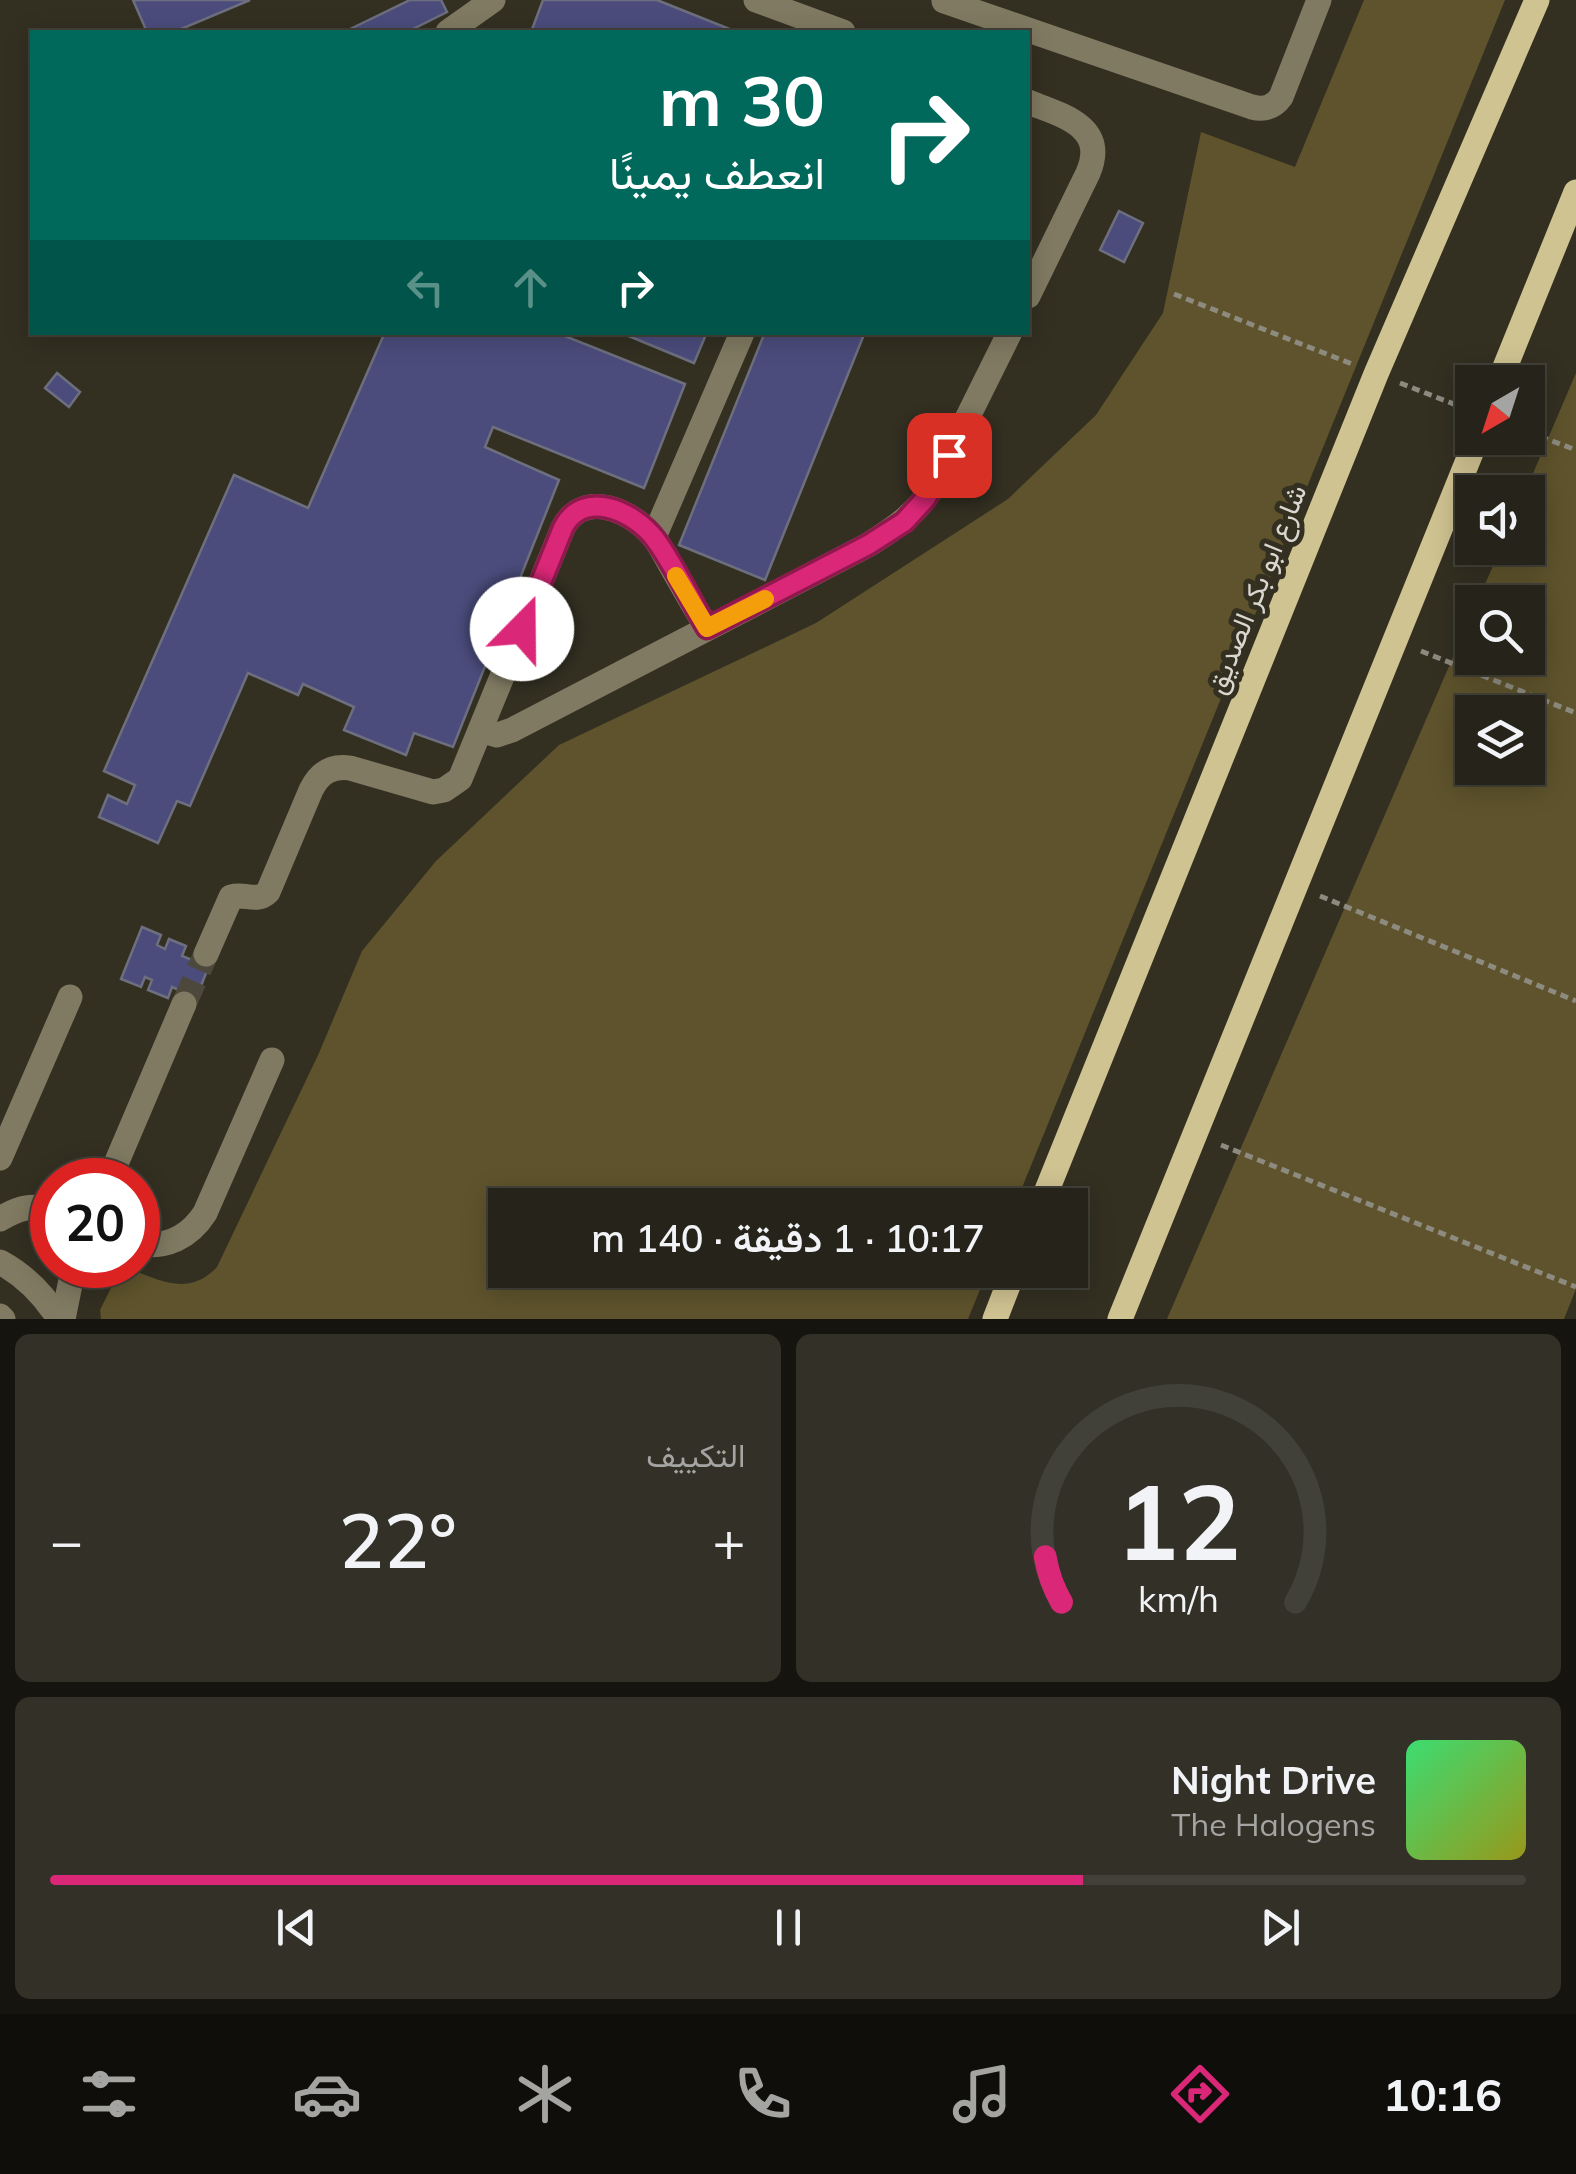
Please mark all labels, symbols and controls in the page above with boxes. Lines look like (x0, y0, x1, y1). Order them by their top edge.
text: 30 m (659, 56, 825, 144)
icon: right (860, 70, 990, 200)
text: انعطف يمينًا (609, 144, 825, 200)
icon: left (398, 260, 453, 315)
icon: ahead (503, 260, 558, 315)
icon: right (608, 260, 663, 315)
north arrow (1455, 365, 1545, 455)
map controls (1455, 365, 1545, 785)
pin (907, 413, 992, 498)
icon: arrive (922, 428, 977, 483)
button: sound (1455, 475, 1545, 565)
street label: شارع ابو بكر الصديق (1198, 479, 1315, 699)
position arrow (470, 577, 574, 681)
button: search (1455, 585, 1545, 675)
button: layers (1455, 695, 1545, 785)
speed limit sign: 20 (30, 1158, 160, 1288)
text: 10:17 · 1 دقيقة · 140 m (591, 1214, 985, 1262)
text: التكييف (646, 1435, 746, 1475)
text: 12 (1116, 1455, 1241, 1586)
text: 22° (339, 1493, 457, 1587)
text: − (50, 1506, 83, 1575)
text: + (712, 1506, 745, 1575)
text: km/h (1138, 1576, 1219, 1621)
text: Night Drive (1171, 1756, 1376, 1804)
text: The Halogens (1171, 1804, 1376, 1844)
icon: previous (269, 1900, 324, 1955)
icon: pause (761, 1900, 816, 1955)
icon: next (1253, 1900, 1308, 1955)
icon: filters (74, 2059, 144, 2129)
icon: car (292, 2059, 362, 2129)
icon: climate (510, 2059, 580, 2129)
icon: phone (728, 2059, 798, 2129)
icon: music (947, 2059, 1017, 2129)
icon: directions (1165, 2059, 1235, 2129)
text: 10:16 (1383, 2066, 1502, 2122)

